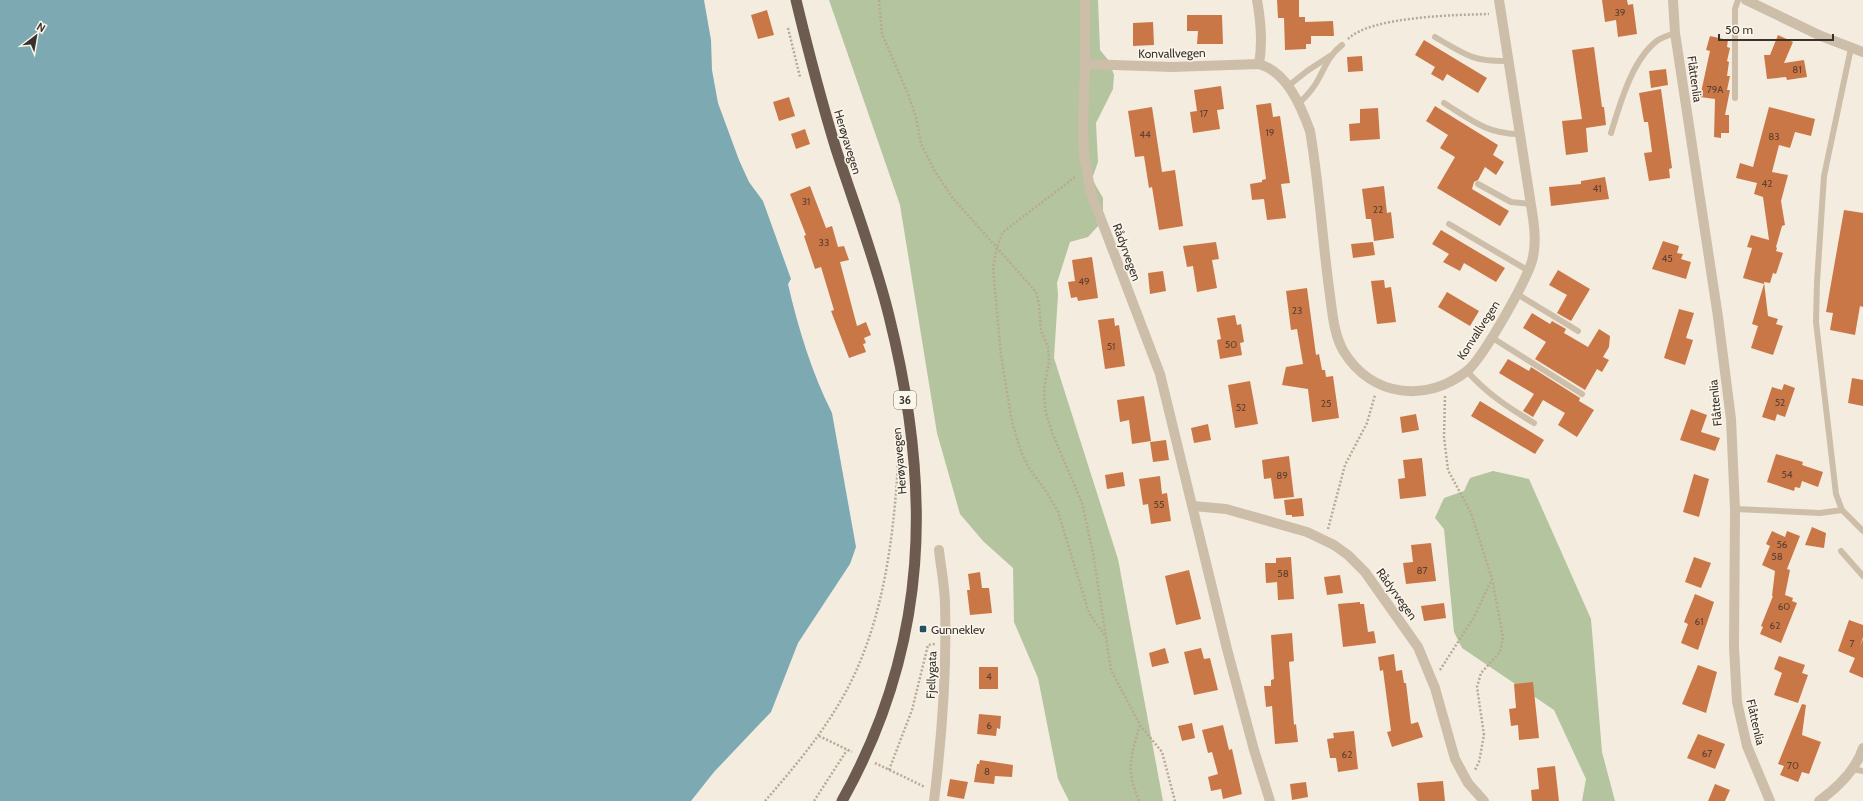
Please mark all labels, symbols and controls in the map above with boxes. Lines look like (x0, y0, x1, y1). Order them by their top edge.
house number: 39 (1614, 6, 1626, 19)
north arrow (16, 16, 56, 56)
scale bar (1719, 16, 1833, 42)
text: N (34, 19, 48, 35)
text: 50 m (1725, 22, 1753, 37)
street label: Konvallvegen (1138, 45, 1206, 61)
street label: Flåttenlia (1684, 55, 1706, 103)
house number: 81 (1792, 63, 1802, 76)
house number: 79A (1707, 83, 1724, 96)
house number: 17 (1200, 107, 1208, 120)
street label: Herøyavegen (831, 108, 865, 176)
house number: 19 (1266, 126, 1275, 139)
house number: 44 (1139, 128, 1151, 141)
house number: 83 (1768, 130, 1780, 143)
house number: 42 (1761, 177, 1773, 190)
house number: 41 (1592, 182, 1602, 195)
house number: 31 (802, 195, 810, 208)
house number: 22 (1373, 203, 1383, 216)
street label: Rådyrvegen (1110, 221, 1144, 283)
house number: 33 (819, 236, 829, 249)
house number: 45 (1661, 252, 1673, 265)
house number: 49 (1078, 275, 1090, 288)
street label: Konvallvegen (1453, 297, 1503, 362)
house number: 23 (1292, 304, 1302, 317)
house number: 50 (1225, 338, 1237, 351)
house number: 51 (1107, 340, 1115, 353)
street label: Flåttenlia (1705, 379, 1725, 427)
road number: 36 (894, 391, 916, 409)
house number: 52 (1775, 396, 1785, 409)
house number: 25 (1321, 397, 1331, 410)
house number: 52 (1236, 401, 1246, 414)
street label: Herøyavegen (889, 427, 909, 495)
house number: 54 (1781, 468, 1793, 481)
house number: 89 (1276, 469, 1288, 482)
house number: 55 (1154, 498, 1164, 511)
house number: 56 (1776, 538, 1788, 551)
house number: 58 (1771, 550, 1783, 563)
house number: 87 (1416, 564, 1428, 577)
street label: Rådyrvegen (1373, 565, 1421, 623)
house number: 58 (1277, 567, 1289, 580)
house number: 60 (1778, 600, 1790, 613)
house number: 61 (1695, 615, 1703, 628)
house number: 62 (1770, 619, 1780, 632)
place label: Gunneklev (931, 622, 985, 637)
marker: Gunneklev (918, 624, 928, 634)
house number: 7 (1849, 637, 1855, 650)
street label: Fjellygata (923, 651, 939, 699)
house number: 4 (986, 670, 992, 683)
street label: Flåttenlia (1743, 698, 1769, 747)
house number: 6 (986, 719, 992, 732)
house number: 67 (1702, 747, 1712, 760)
house number: 62 (1342, 748, 1352, 761)
house number: 70 (1787, 759, 1799, 772)
house number: 8 (984, 765, 990, 778)

